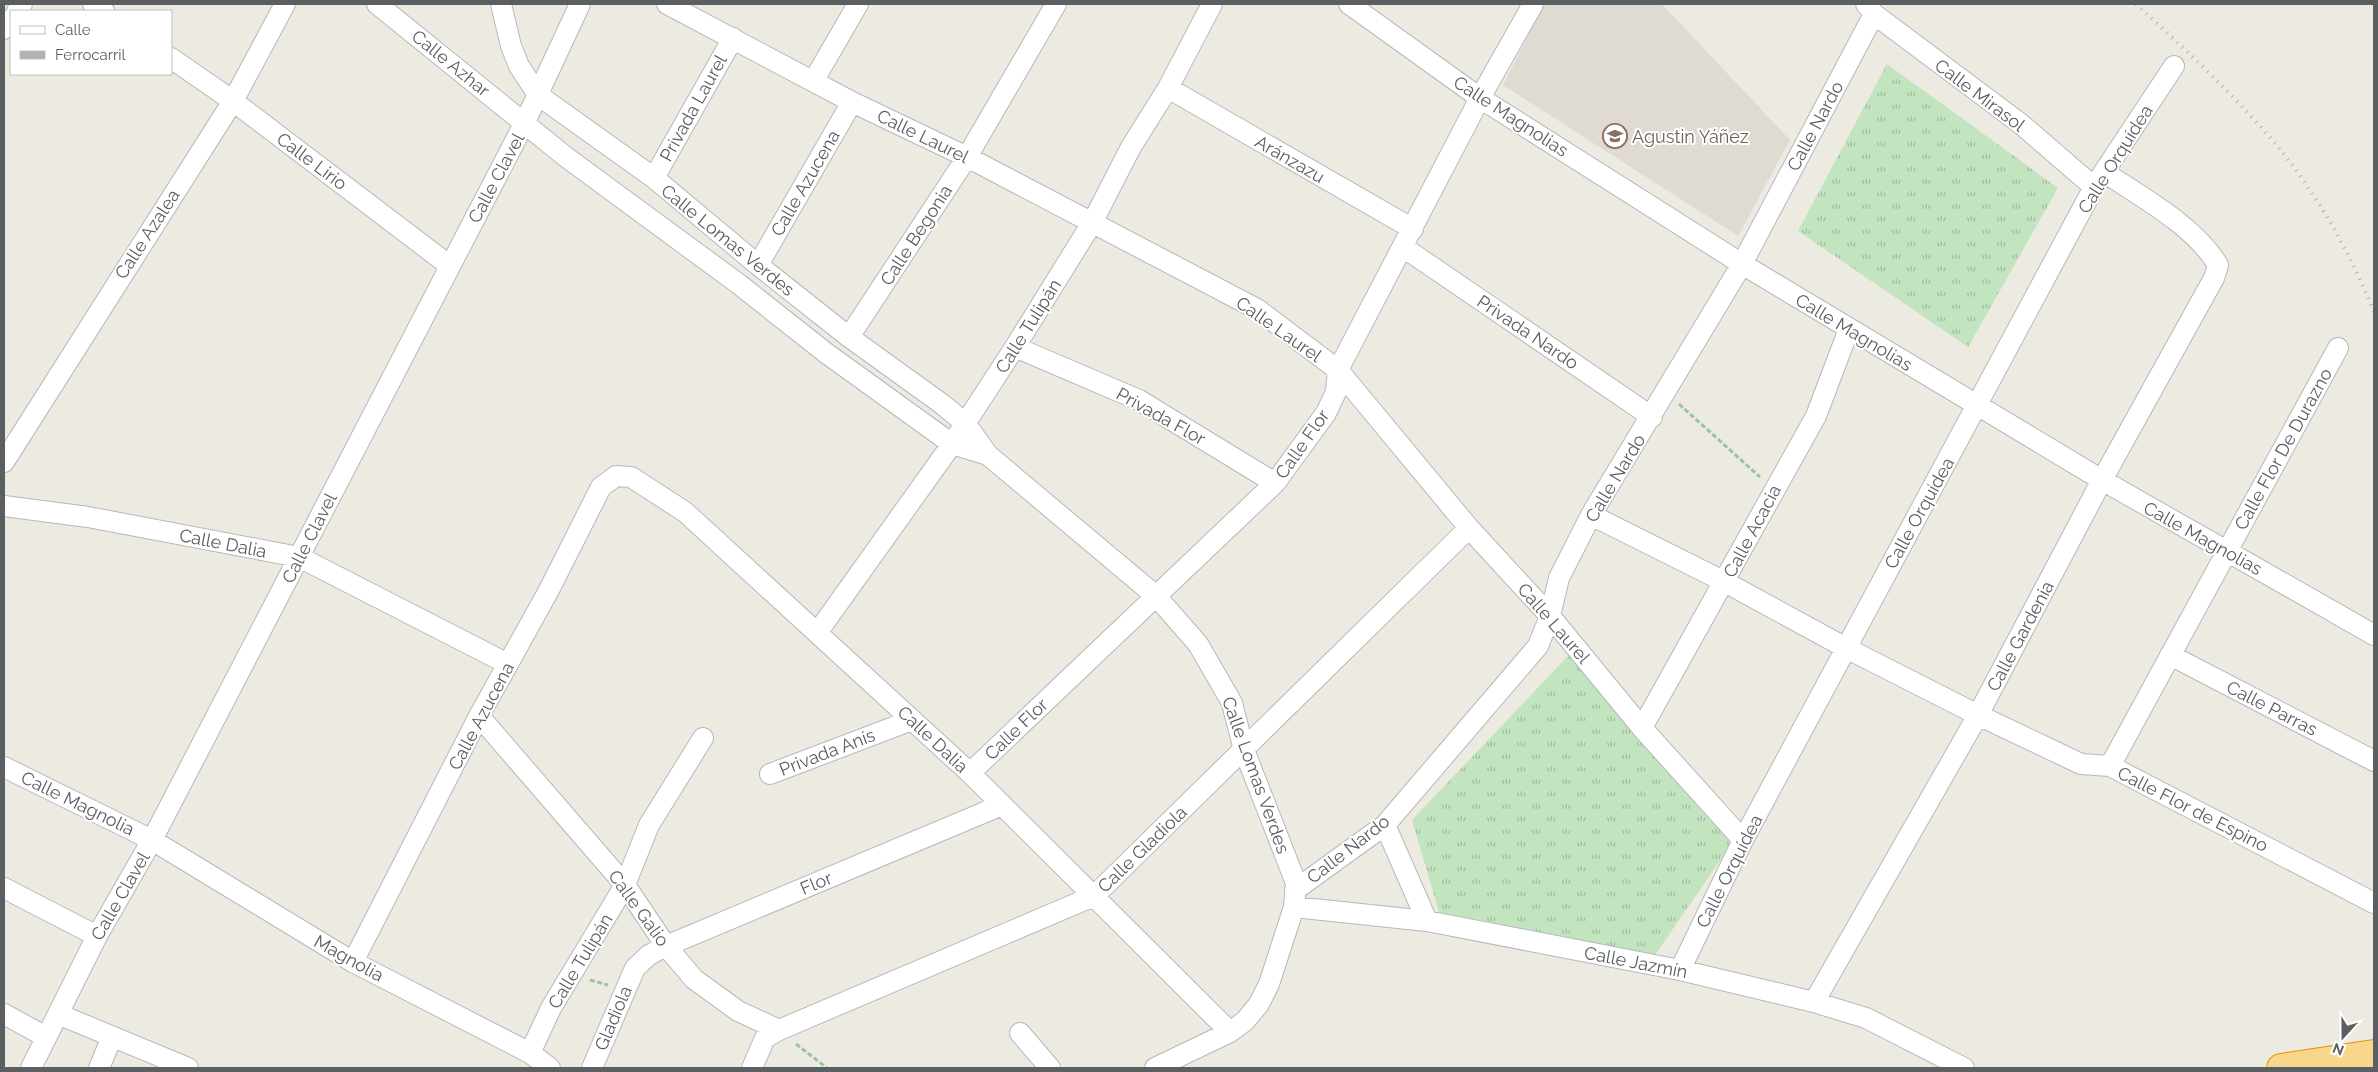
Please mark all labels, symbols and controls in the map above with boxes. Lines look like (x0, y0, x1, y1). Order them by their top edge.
legend (10, 10, 172, 75)
text: Calle (55, 21, 91, 39)
street label: Calle Azhar (408, 25, 495, 101)
text: Ferrocarril (55, 46, 127, 64)
street label: Privada Laurel (655, 51, 731, 165)
street label: Calle Mirasol (1931, 54, 2029, 136)
street label: Calle Magnolias (1450, 71, 1572, 161)
street label: Calle Nardo (1783, 77, 1848, 175)
street label: Calle Orquídea (2073, 101, 2157, 217)
street label: Calle Laurel (874, 105, 972, 167)
school or university icon: Agustin Yáñez (1602, 123, 1628, 149)
street label: Calle Azucena (766, 126, 844, 240)
place label: Agustin Yáñez (1632, 126, 1749, 147)
street label: Calle Lirio (273, 128, 351, 194)
street label: Calle Clavel (464, 129, 528, 226)
street label: Aránzazu (1251, 131, 1329, 187)
street label: Calle Lomas Verdes (657, 180, 799, 300)
street label: Calle Begonia (876, 181, 956, 289)
street label: Calle Azalea (110, 185, 184, 283)
street label: Calle Tulipán (991, 275, 1065, 377)
street label: Calle Magnolias (1792, 289, 1916, 375)
street label: Privada Nardo (1473, 290, 1583, 374)
street label: Calle Laurel (1232, 292, 1326, 366)
street label: Calle Flor De Durazno (2230, 364, 2336, 533)
street label: Privada Flor (1113, 383, 1210, 449)
street label: Calle Flor (1271, 405, 1334, 483)
street label: Calle Nardo (1581, 430, 1650, 526)
street label: Calle Orquídea (1880, 454, 1958, 572)
street label: Calle Acacia (1719, 481, 1785, 581)
street label: Calle Clavel (277, 489, 341, 587)
street label: Calle Magnolias (2140, 497, 2266, 579)
street label: Calle Dalia (178, 524, 268, 562)
street label: Calle Gardenia (1982, 577, 2058, 695)
street label: Calle Laurel (1513, 579, 1595, 668)
street label: Calle Azucena (444, 659, 518, 773)
street label: Calle Parras (2223, 676, 2321, 740)
street label: Calle Flor (980, 693, 1052, 764)
street label: Calle Lomas Verdes (1218, 694, 1294, 857)
street label: Calle Dalia (894, 701, 972, 777)
street label: Privada Anís (776, 724, 878, 780)
street label: Calle Flor de Espino (2114, 762, 2272, 856)
street label: Calle Magnolia (18, 766, 138, 840)
street label: Calle Gladiola (1093, 801, 1191, 897)
street label: Calle Nardo (1303, 810, 1394, 888)
street label: Calle Orquídea (1692, 811, 1766, 931)
street label: Calle Clavel (86, 848, 154, 944)
street label: Calle Galio (604, 866, 674, 951)
street label: Flor (797, 867, 836, 899)
street label: Calle Tulipán (543, 910, 617, 1012)
street label: Magnolia (310, 930, 388, 986)
street label: Calle Jazmín (1583, 942, 1689, 982)
street label: Gladiola (590, 983, 636, 1053)
north arrow (2318, 1012, 2368, 1062)
text: N (2330, 1040, 2346, 1059)

